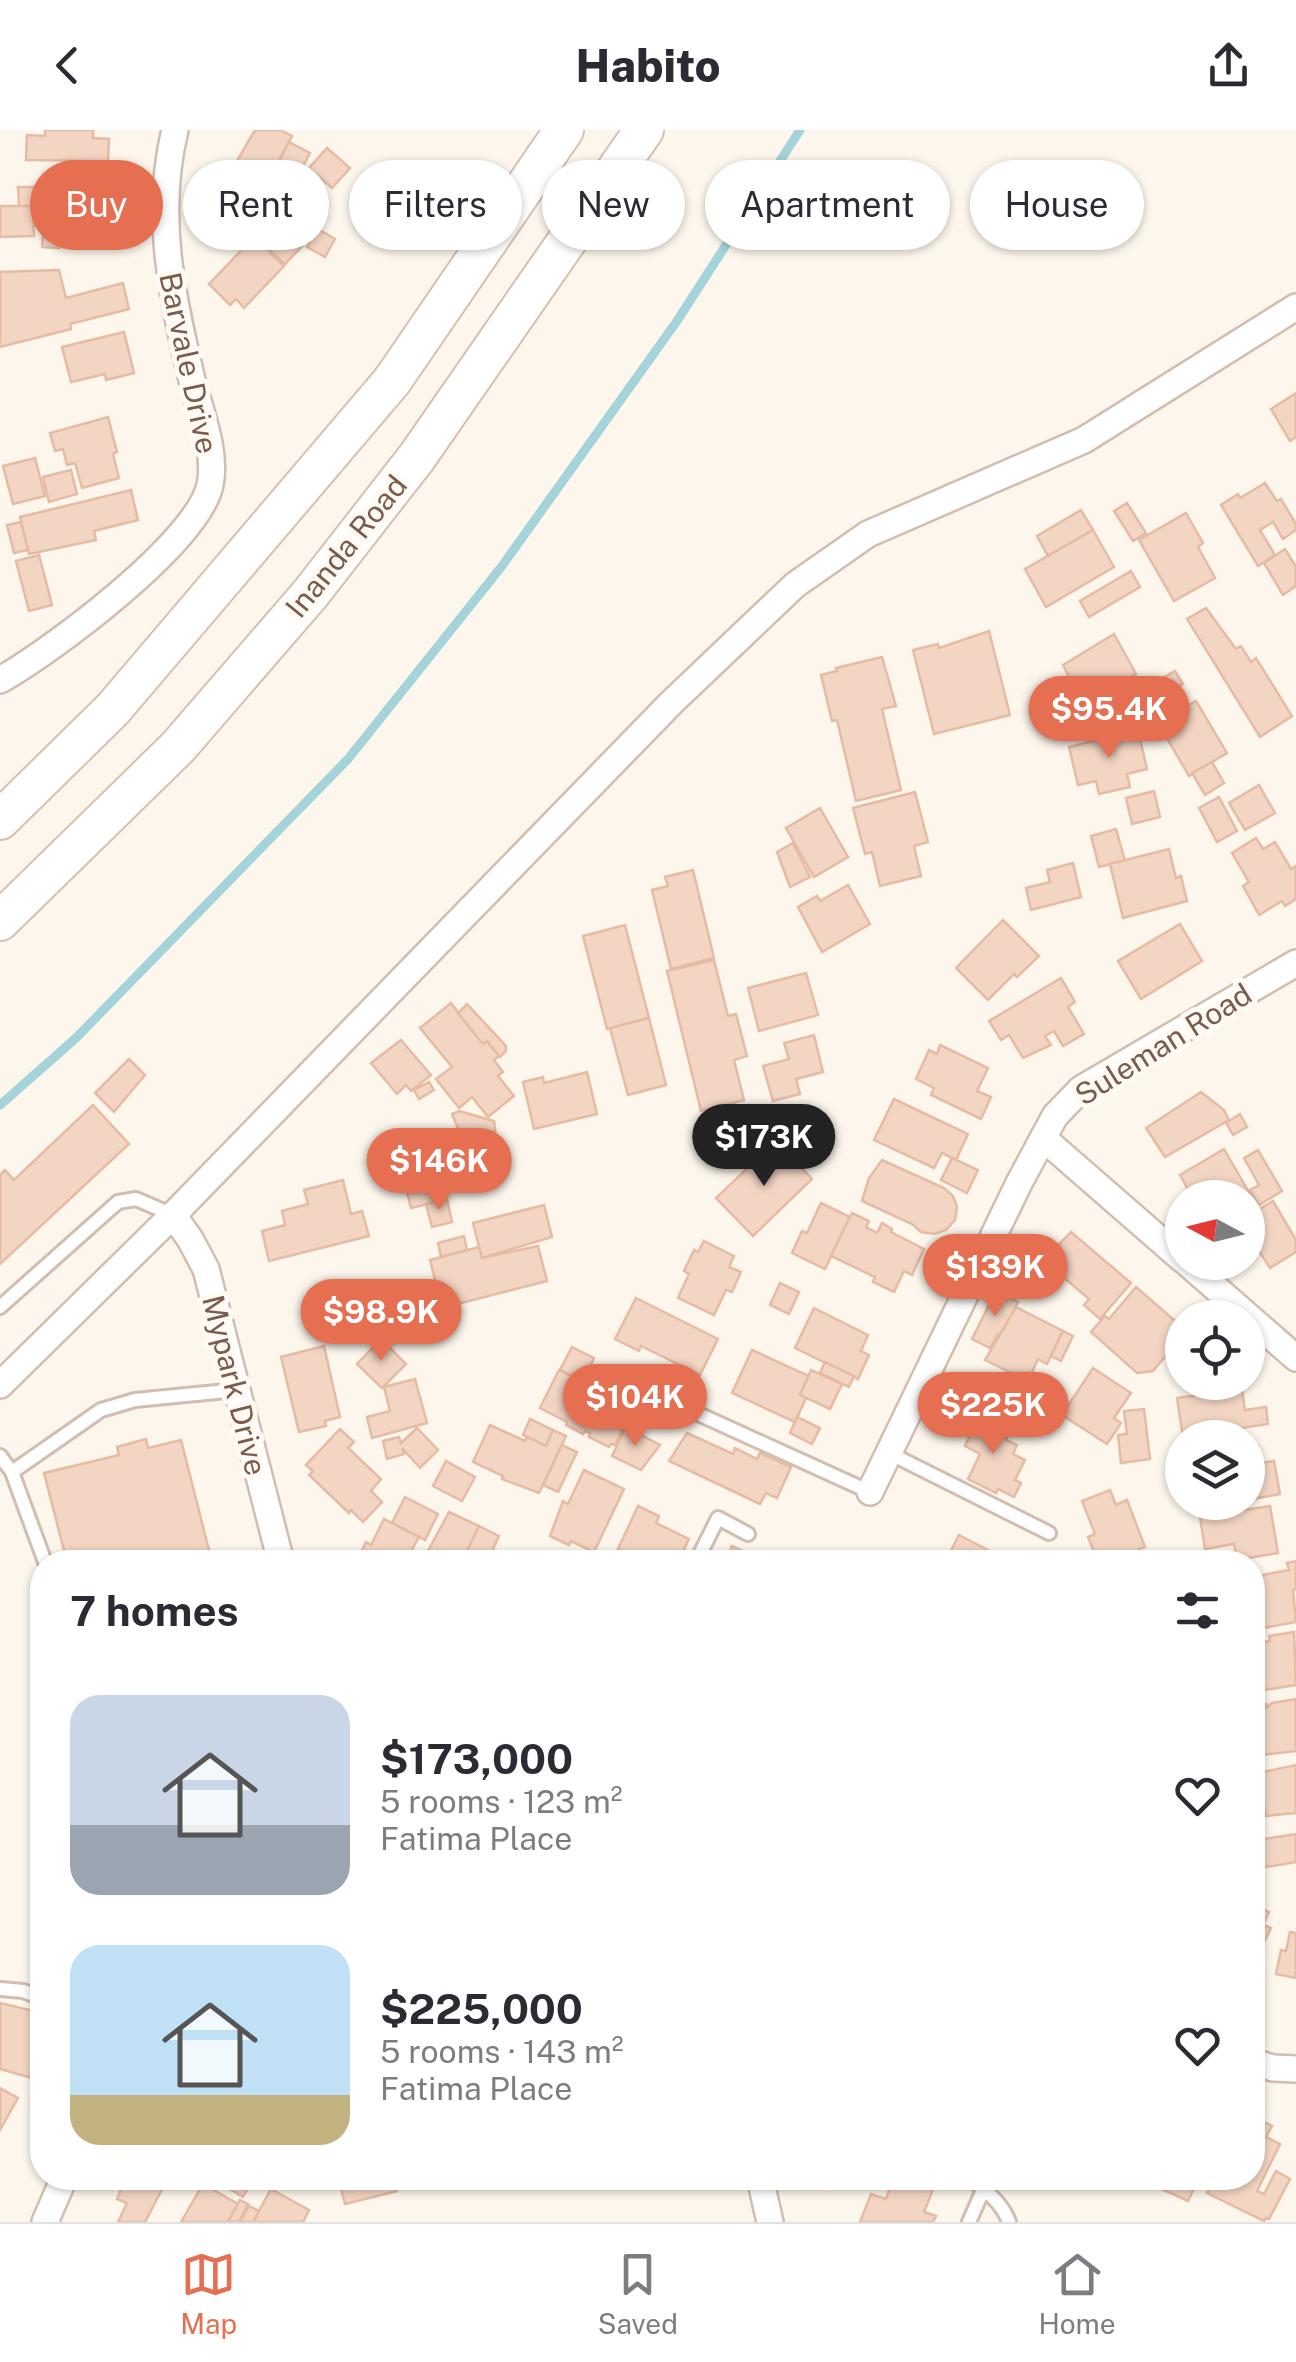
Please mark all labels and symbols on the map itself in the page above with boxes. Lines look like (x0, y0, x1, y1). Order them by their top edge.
street label: Barvale Drive (152, 269, 226, 457)
street label: Inanda Road (278, 468, 414, 624)
pin: $95.4K (1028, 676, 1190, 761)
street label: Suleman Road (1068, 975, 1258, 1113)
pin: $173K (694, 1104, 834, 1189)
pin: $146K (369, 1128, 509, 1213)
north arrow (1165, 1180, 1265, 1280)
pin: $139K (925, 1234, 1065, 1319)
pin: $98.9K (300, 1279, 462, 1364)
street label: Mypark Drive (195, 1291, 275, 1479)
pin: $104K (565, 1364, 705, 1449)
pin: $225K (923, 1372, 1063, 1457)

